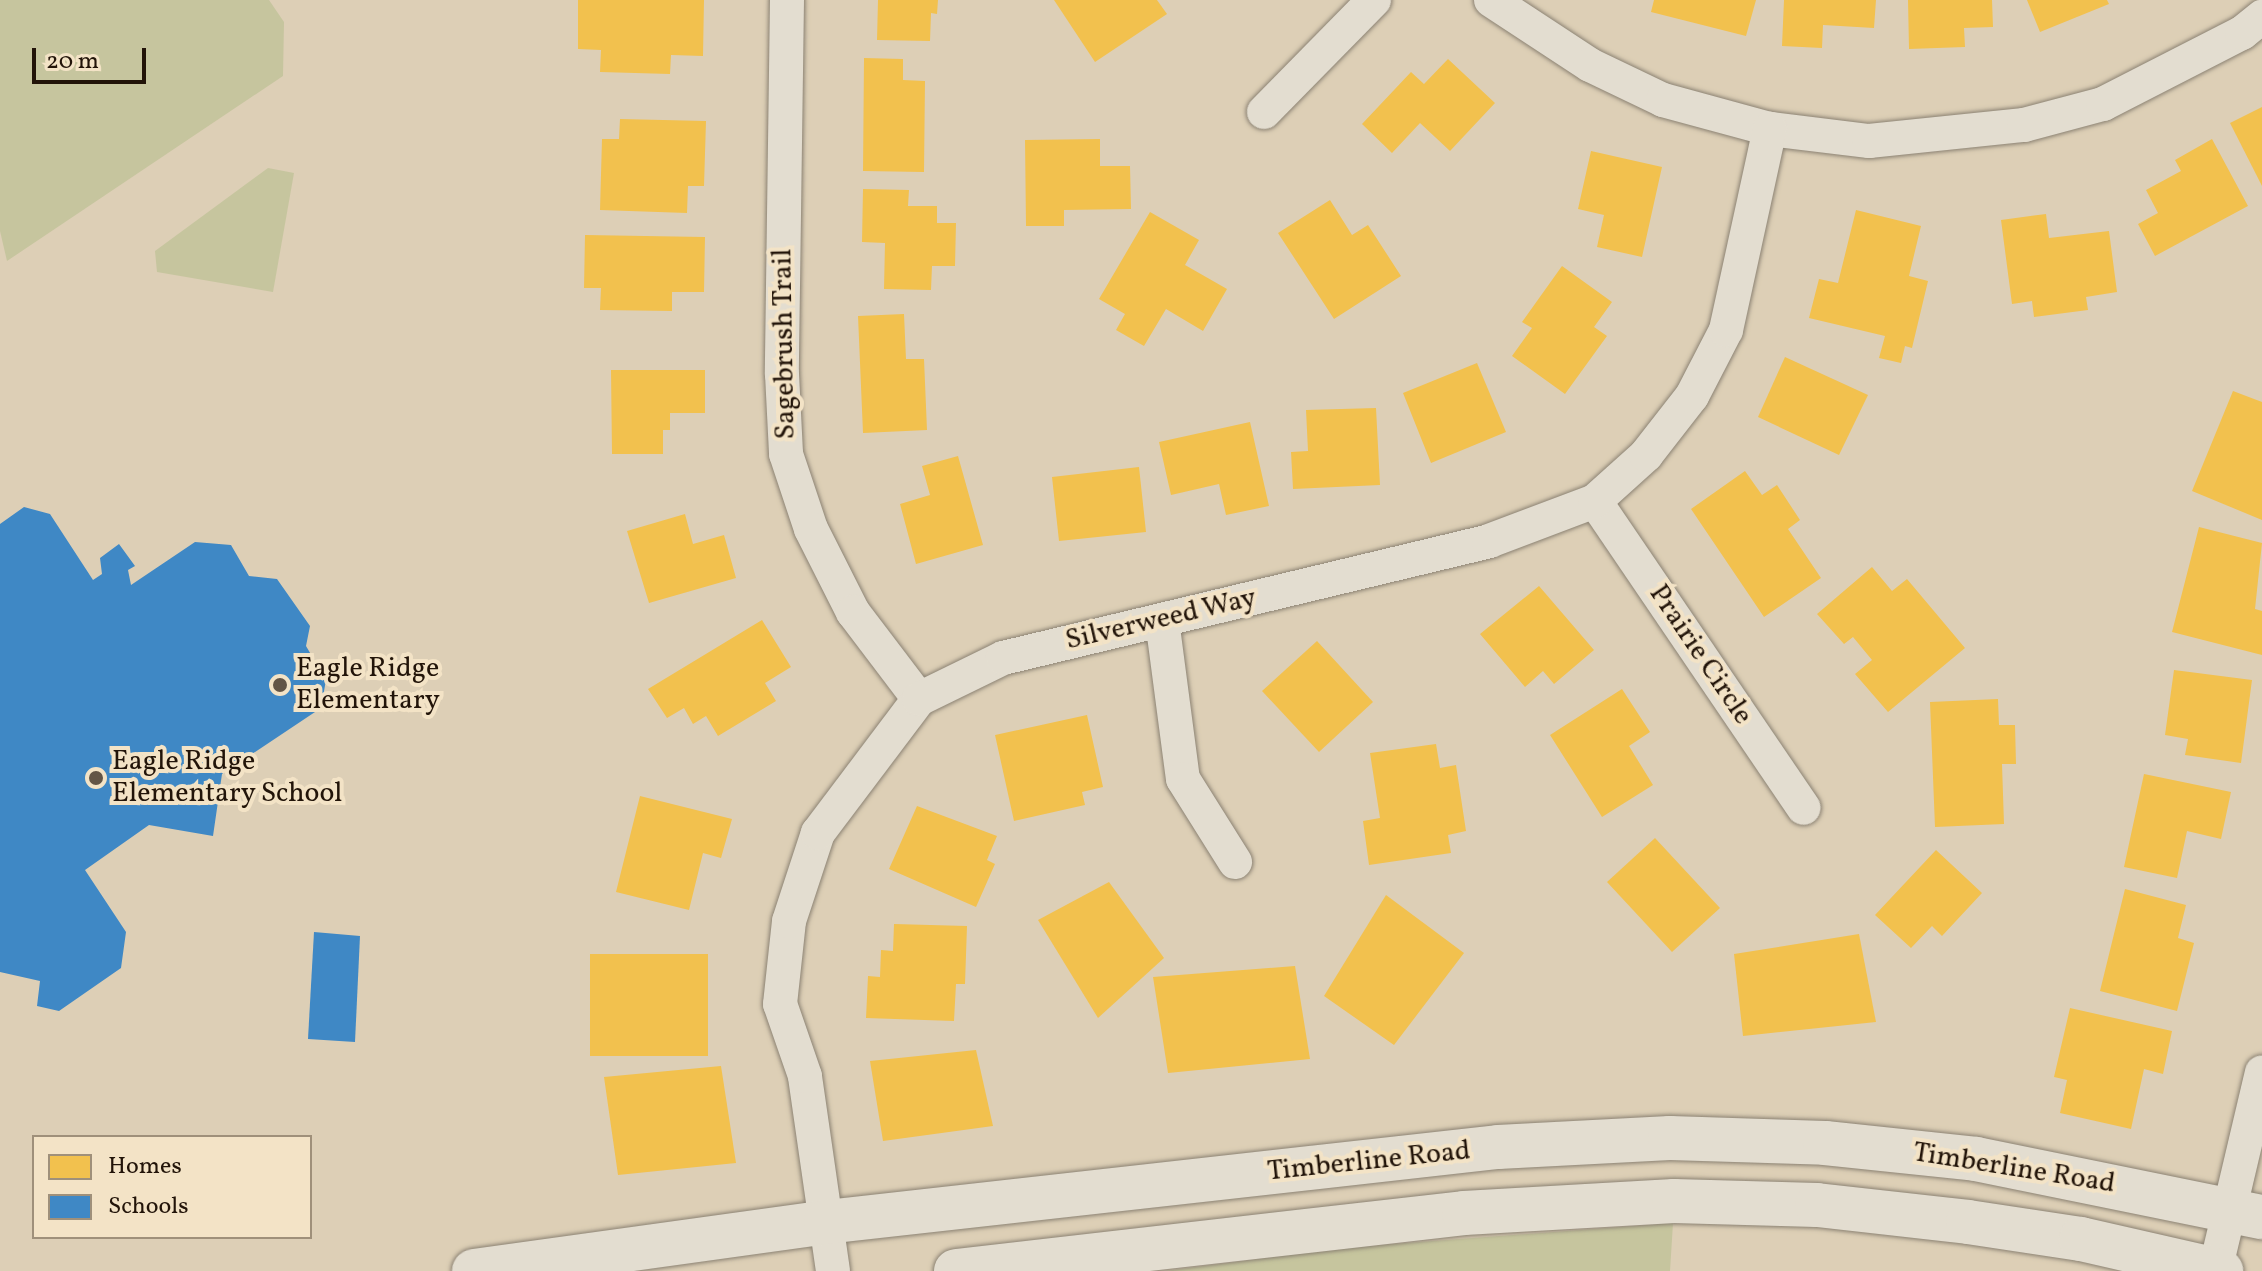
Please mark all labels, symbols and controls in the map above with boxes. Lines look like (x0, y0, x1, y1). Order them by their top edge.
scale bar (36, 32, 150, 82)
text: 20 m (46, 45, 99, 79)
street label: Sagebrush Trail (767, 248, 803, 440)
street label: Prairie Circle (1641, 579, 1759, 731)
street label: Silverweed Way (1062, 582, 1260, 658)
place label: Eagle Ridge Elementary (296, 652, 440, 718)
marker: Eagle Ridge Elementary (271, 676, 289, 694)
place label: Eagle Ridge Elementary School (112, 745, 343, 811)
marker: Eagle Ridge Elementary School (87, 769, 105, 787)
legend (32, 1135, 312, 1239)
street label: Timberline Road (1266, 1135, 1472, 1189)
street label: Timberline Road (1911, 1136, 2117, 1202)
text: Homes (108, 1150, 182, 1184)
text: Schools (108, 1190, 188, 1224)

